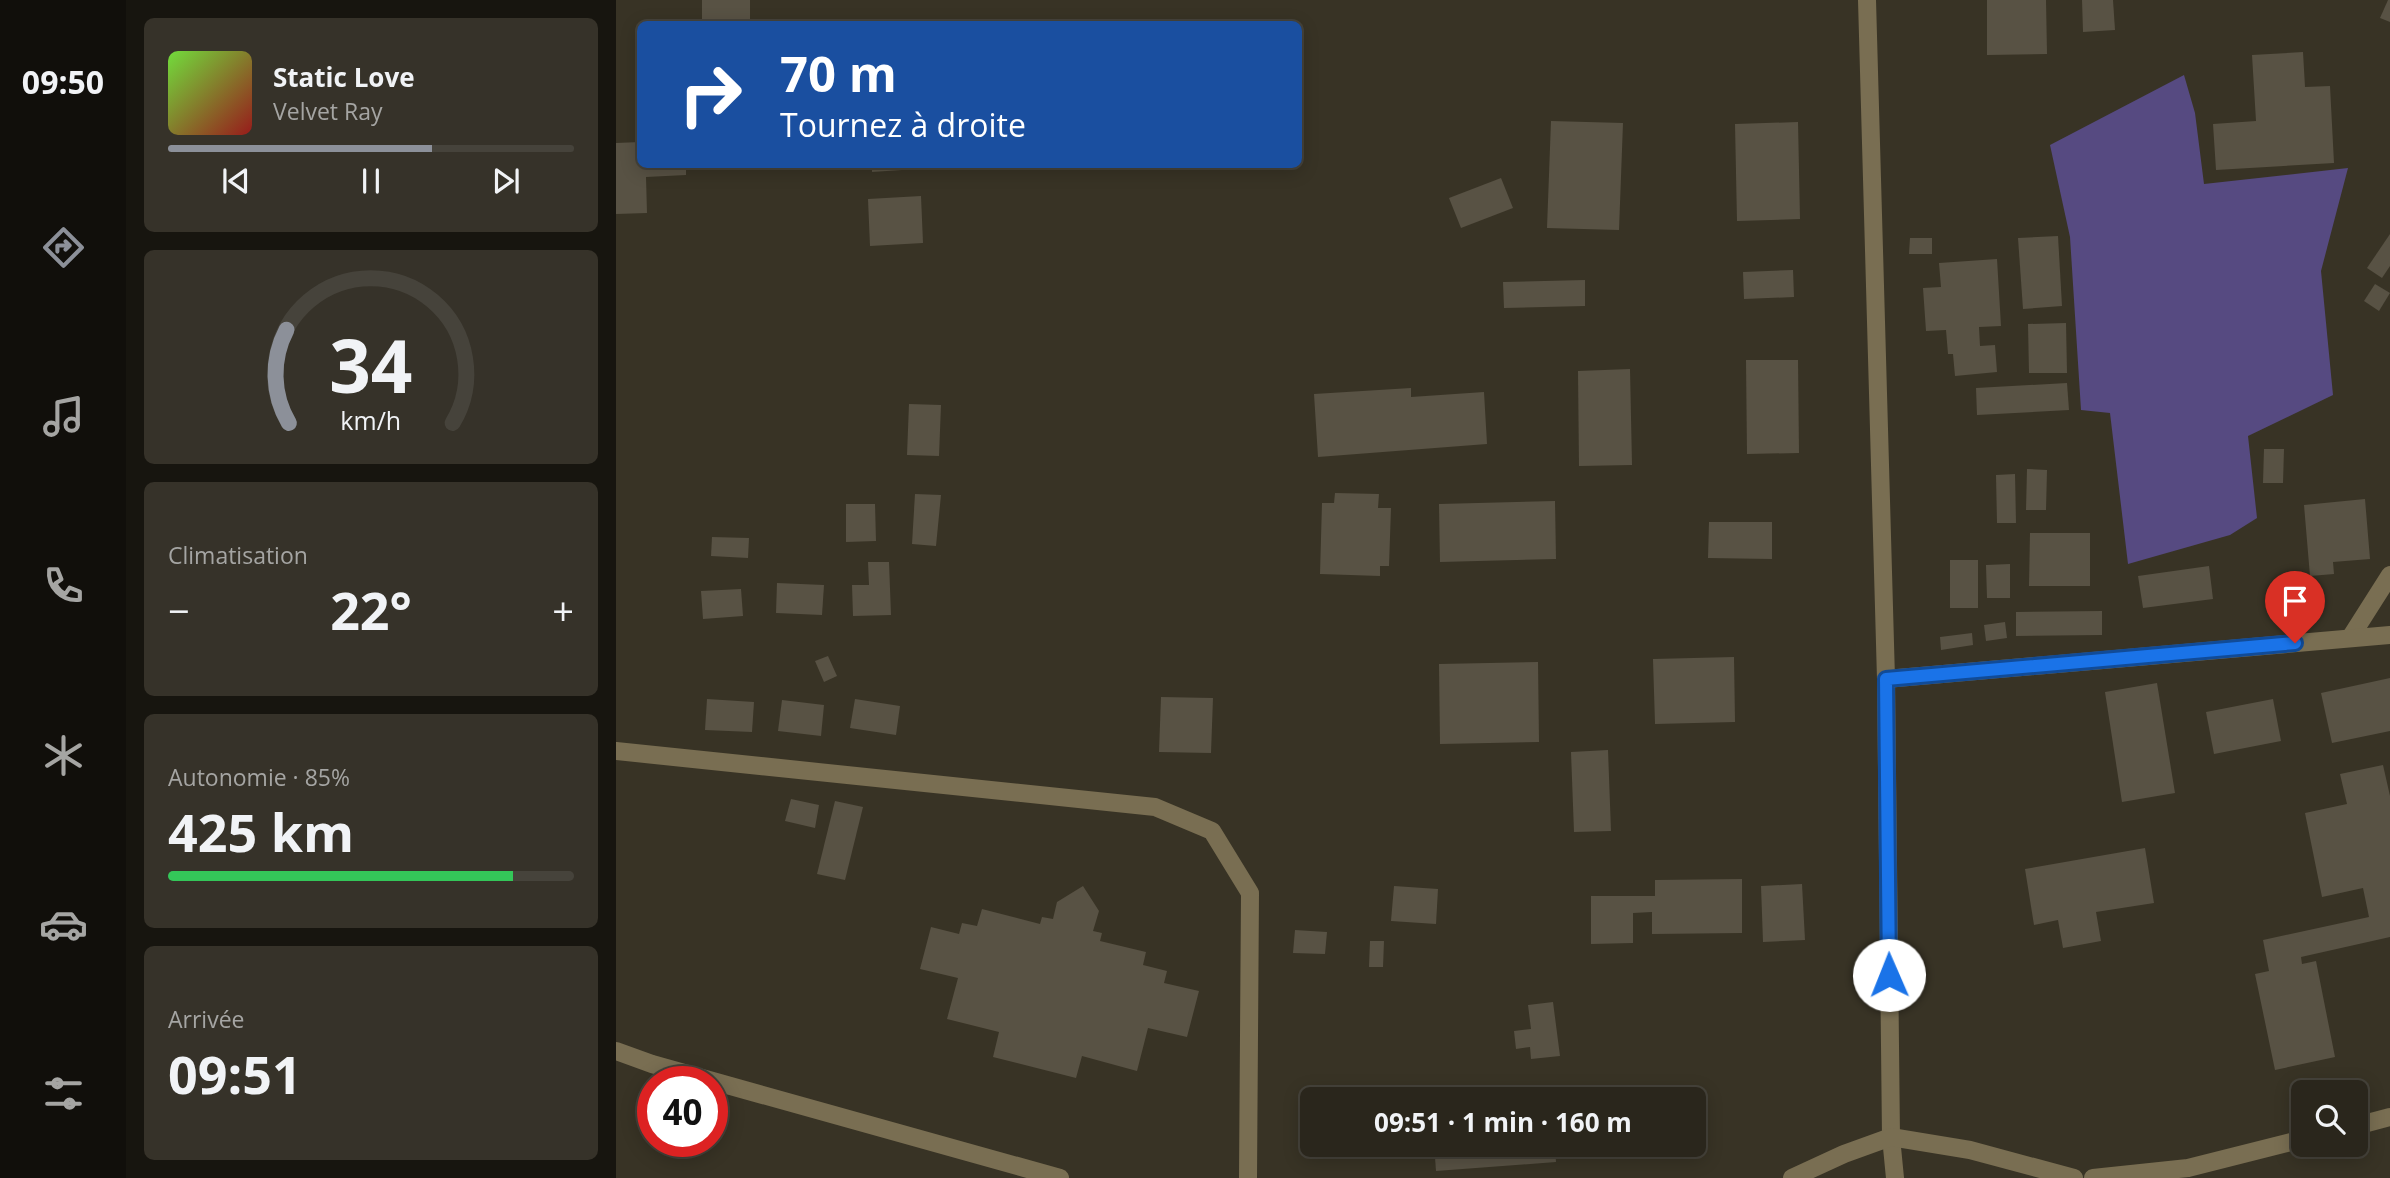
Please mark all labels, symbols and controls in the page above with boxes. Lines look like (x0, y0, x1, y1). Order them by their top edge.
text: 70 m (780, 40, 897, 106)
icon: right (665, 49, 756, 140)
text: Static Love (273, 59, 415, 95)
text: 09:50 (22, 60, 104, 103)
text: Velvet Ray (273, 95, 383, 127)
text: Tournez à droite (780, 103, 1026, 146)
icon: previous (217, 162, 255, 200)
icon: pause (352, 162, 390, 200)
icon: next (487, 162, 525, 200)
icon: directions (39, 223, 88, 272)
text: 34 (329, 315, 413, 414)
icon: music (39, 392, 88, 441)
text: km/h (341, 403, 401, 437)
text: Climatisation (168, 539, 308, 571)
icon: phone (39, 561, 88, 610)
pin (2265, 571, 2325, 643)
text: 22° (330, 574, 412, 645)
icon: arrive (2276, 582, 2314, 620)
text: − (168, 584, 190, 636)
text: + (552, 584, 574, 636)
icon: climate (39, 731, 88, 780)
text: Autonomie · 85% (168, 761, 350, 793)
text: 425 km (168, 796, 354, 867)
icon: car (39, 900, 88, 949)
position arrow (1852, 938, 1926, 1012)
text: Arrivée (168, 1003, 244, 1035)
text: 09:51 (168, 1038, 302, 1109)
speed limit sign: 40 (637, 1066, 728, 1157)
icon: filters (39, 1069, 88, 1118)
map controls (2291, 1080, 2368, 1157)
button: search (2291, 1080, 2368, 1157)
text: 09:51 · 1 min · 160 m (1374, 1104, 1632, 1140)

